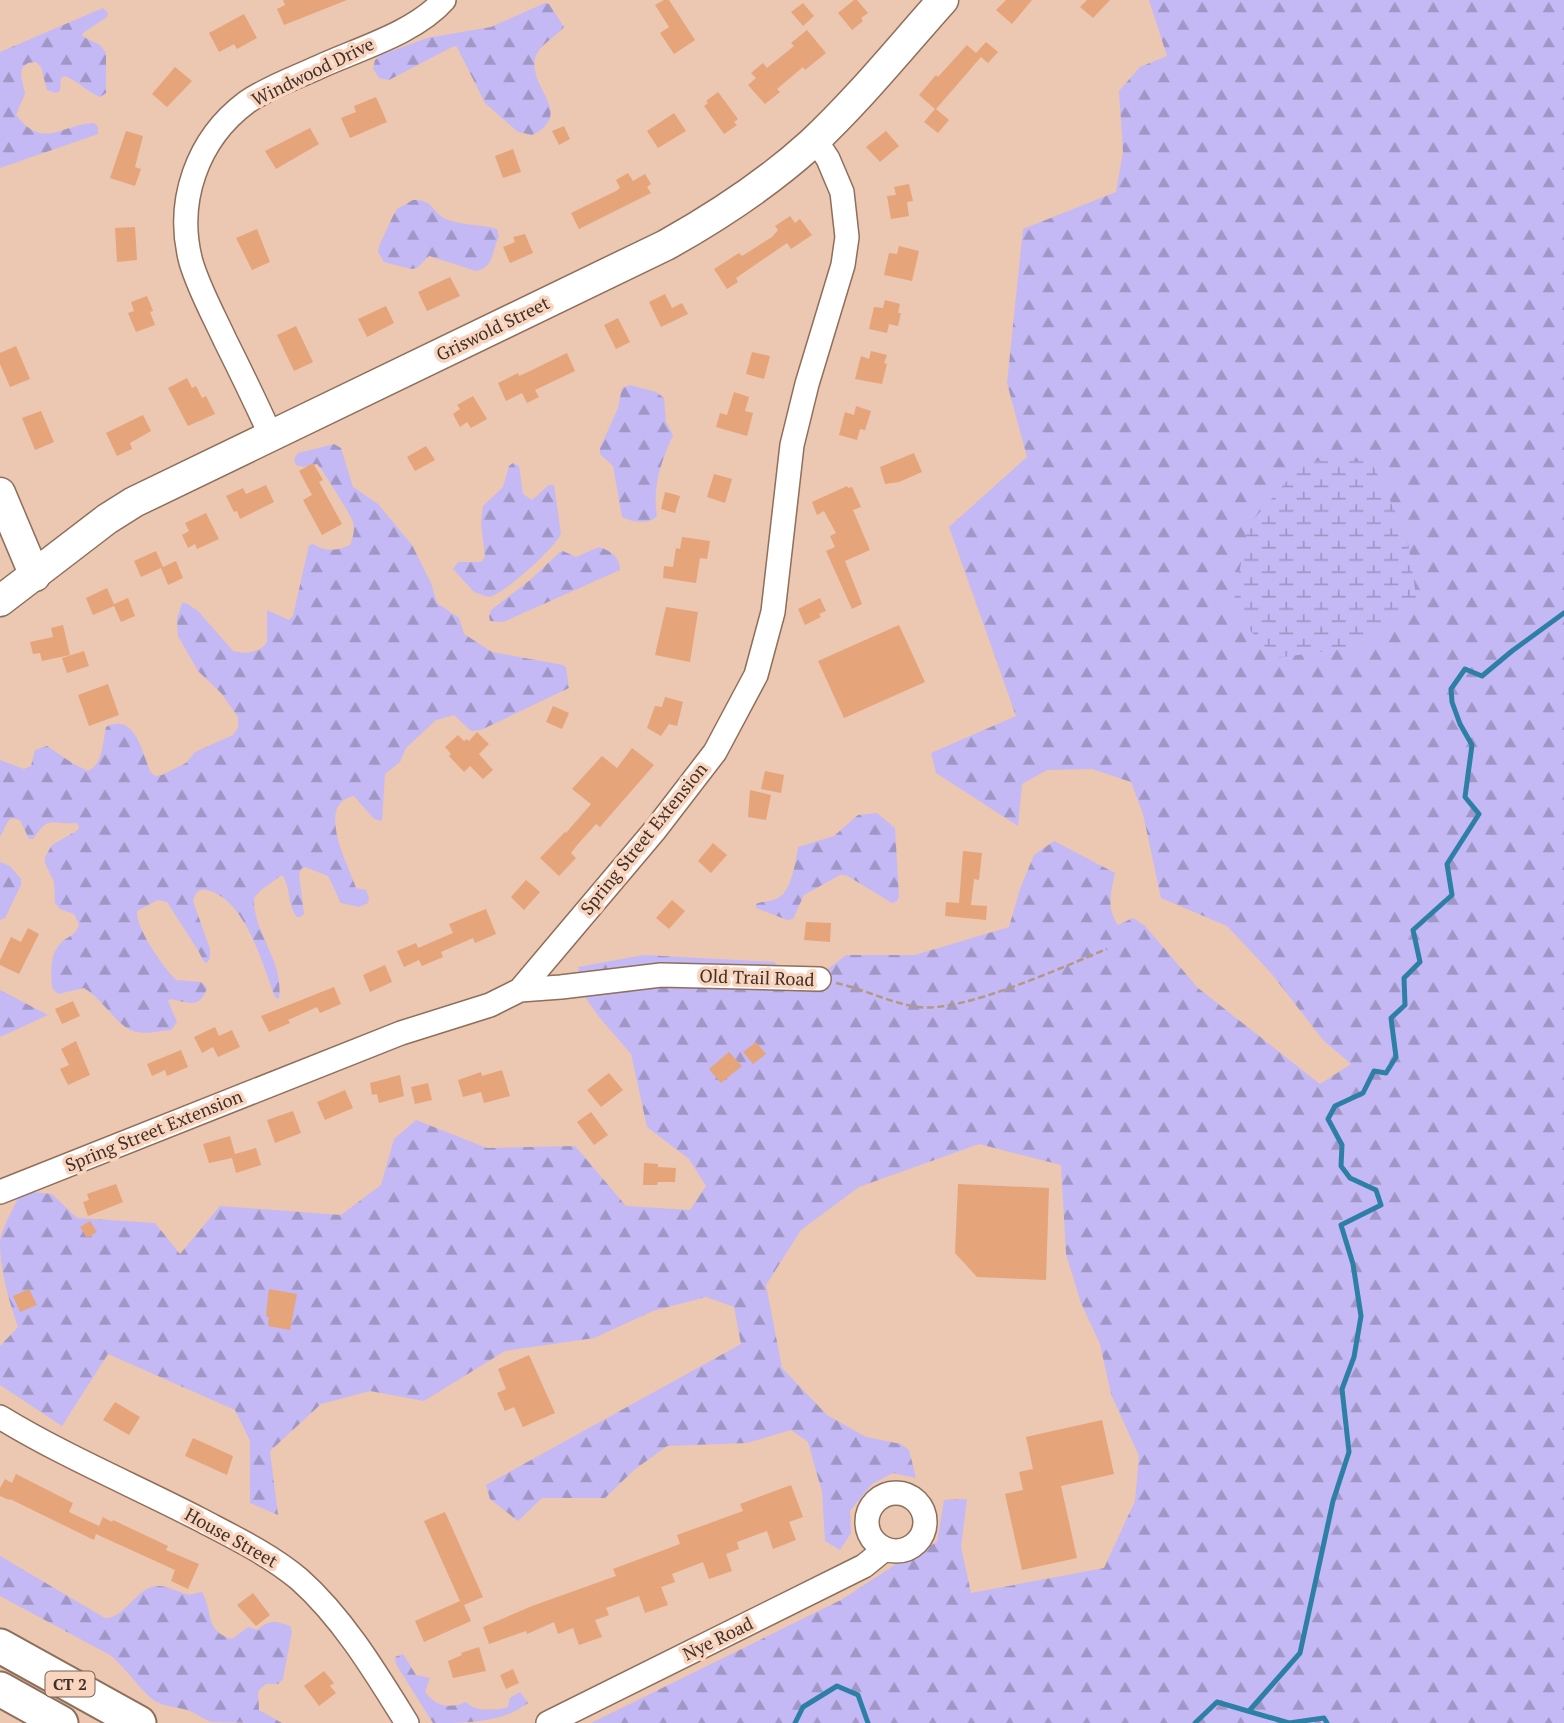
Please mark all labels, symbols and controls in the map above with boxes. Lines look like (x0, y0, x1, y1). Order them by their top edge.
street label: Windwood Drive (248, 31, 378, 111)
street label: Griswold Street (432, 290, 553, 366)
street label: Spring Street Extension (574, 757, 712, 919)
street label: Old Trail Road (699, 963, 815, 991)
street label: Spring Street Extension (61, 1083, 246, 1177)
street label: House Street (181, 1502, 282, 1573)
street label: Nye Road (678, 1611, 757, 1665)
road number: CT 2 (46, 1672, 94, 1696)

